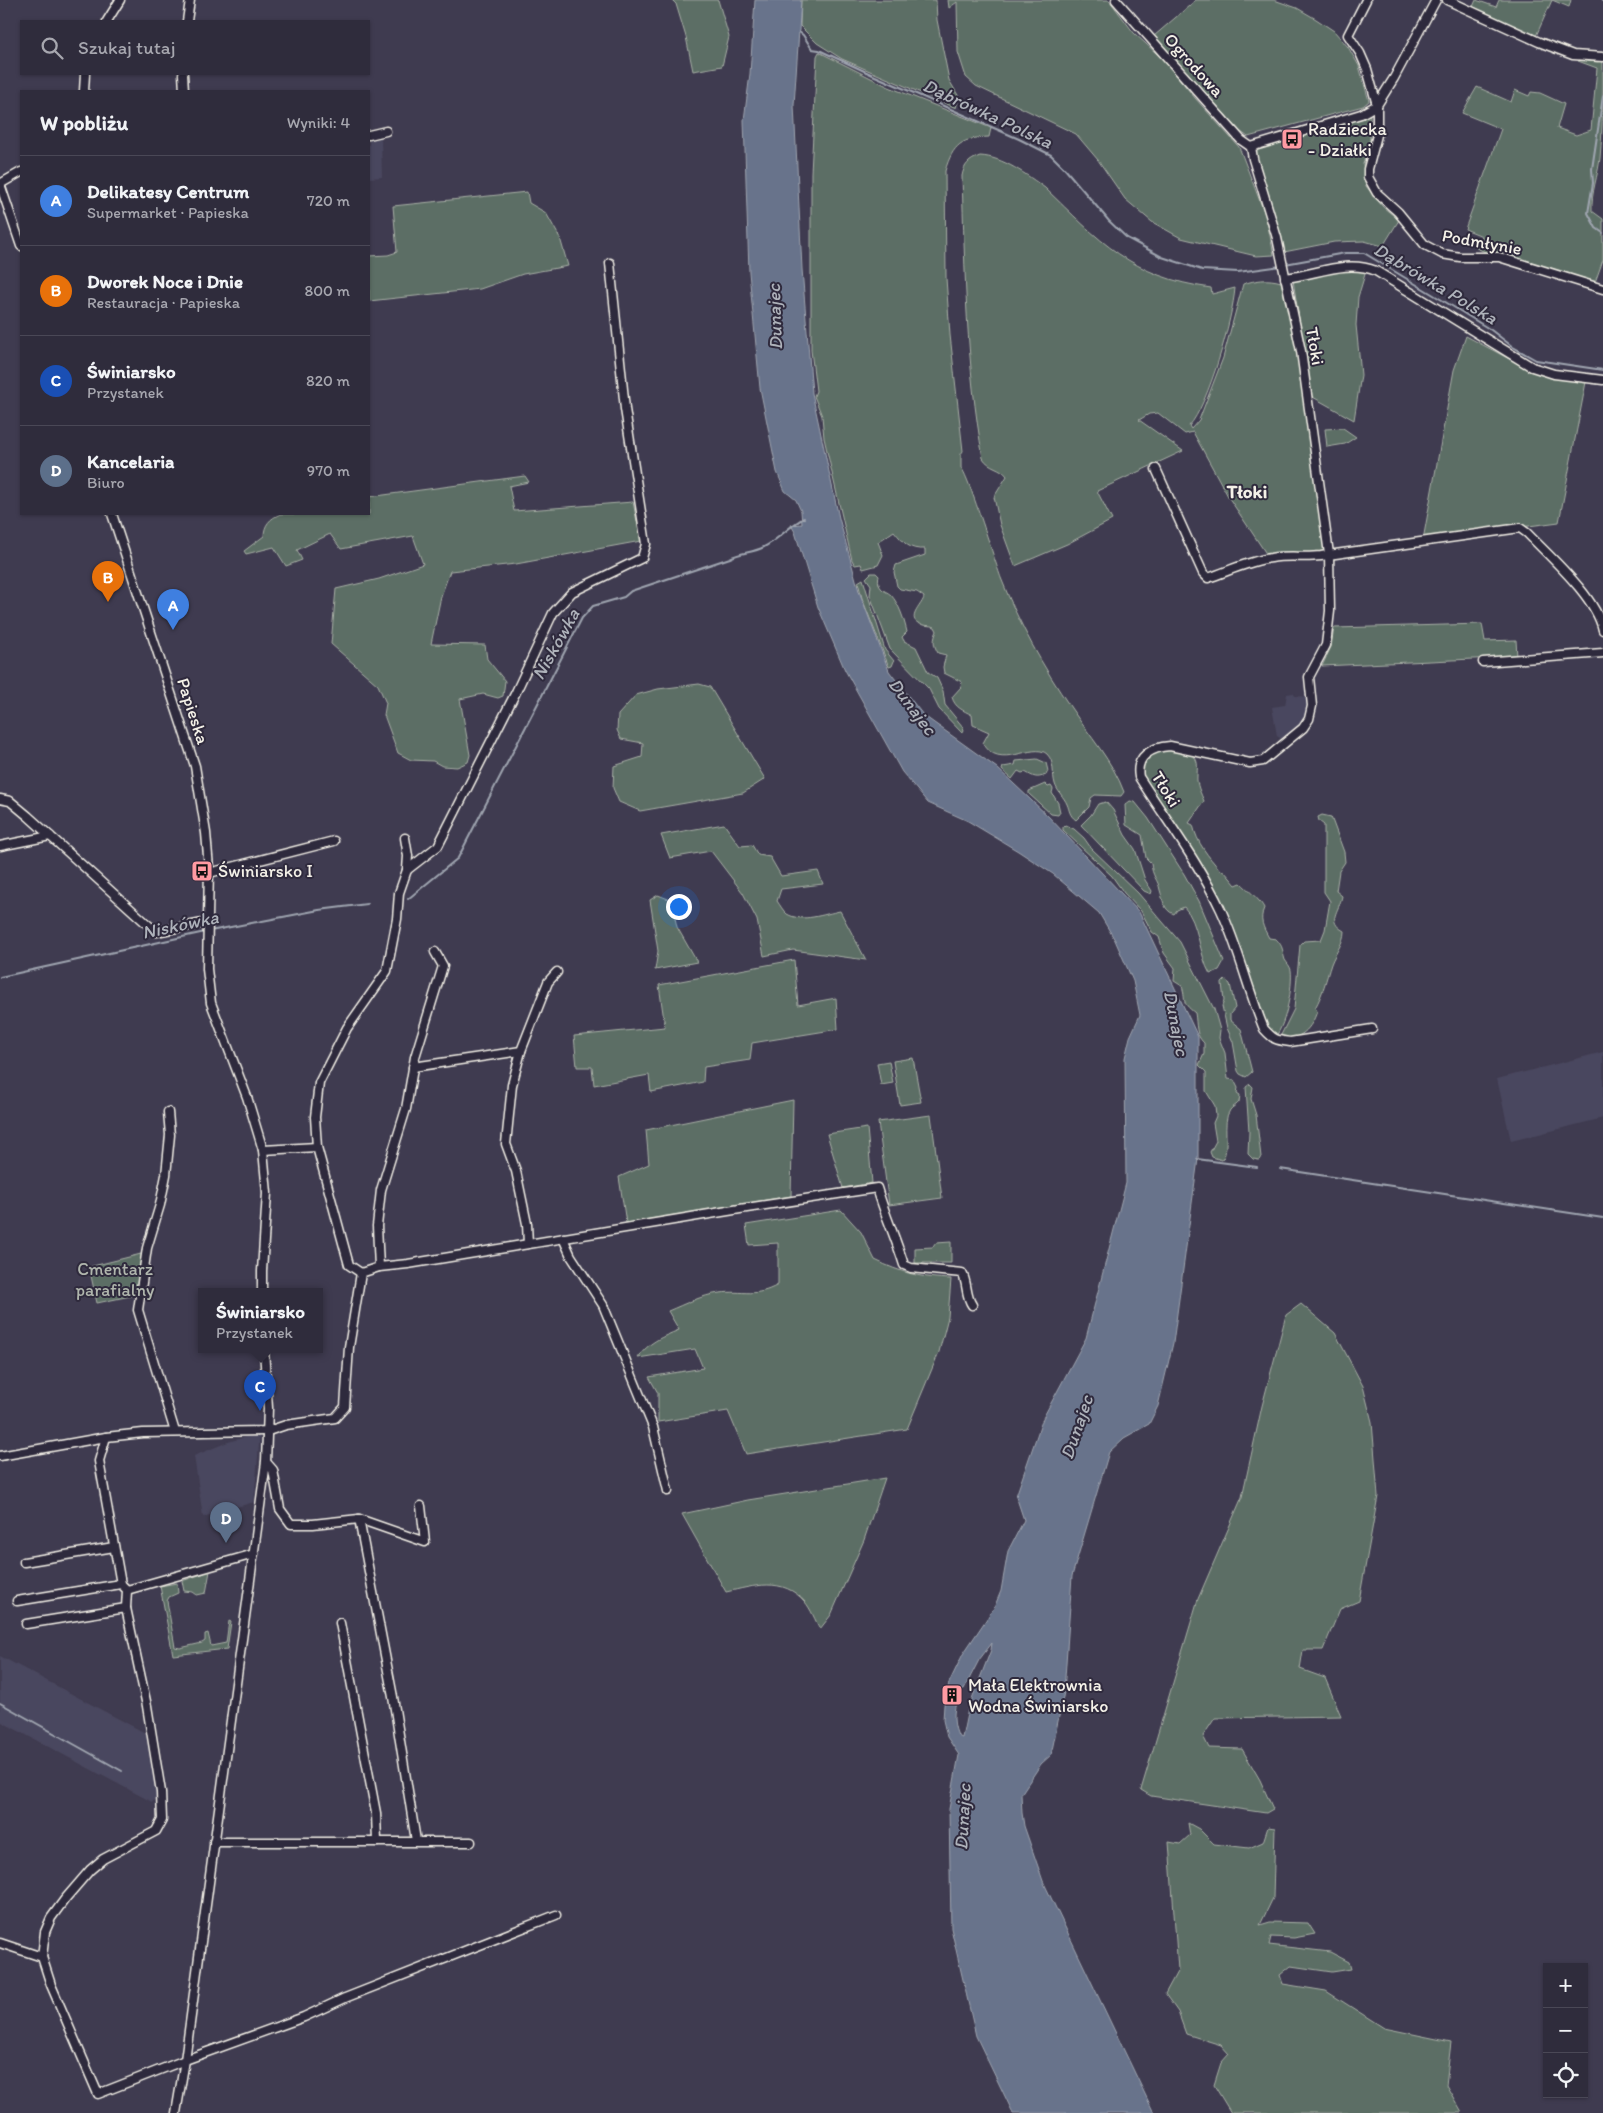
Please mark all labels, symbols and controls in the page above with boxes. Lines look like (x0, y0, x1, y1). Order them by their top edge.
search box (20, 20, 370, 75)
street label: Ogrodowa (1159, 28, 1229, 102)
icon: search (38, 34, 66, 62)
text: Szukaj tutaj (78, 36, 175, 59)
water label: Dąbrówka Polska (919, 73, 1056, 154)
text: W pobliżu (40, 110, 128, 135)
text: Wyniki: 4 (287, 113, 350, 132)
place label: Radziecka - Działki (1308, 118, 1387, 161)
bus stop icon: Radziecka - Działki (1280, 127, 1304, 151)
text: Delikatesy Centrum (87, 180, 249, 203)
text: A (51, 191, 61, 210)
text: 720 m (307, 191, 350, 210)
text: Supermarket · Papieska (87, 203, 249, 222)
street label: Podmłynie (1440, 224, 1524, 260)
water label: Dąbrówka Polska (1370, 237, 1502, 329)
text: Dworek Noce i Dnie (87, 270, 243, 293)
text: B (51, 281, 61, 300)
text: 800 m (304, 281, 350, 300)
water label: Dunajec (762, 283, 787, 350)
text: Restauracja · Papieska (87, 293, 240, 312)
street label: Tłoki (1301, 325, 1329, 367)
text: Świniarsko (87, 360, 176, 383)
text: C (51, 371, 61, 390)
text: 820 m (306, 371, 350, 390)
text: Przystanek (87, 383, 164, 402)
text: Kancelaria (87, 450, 174, 473)
text: D (51, 461, 61, 480)
text: 970 m (307, 461, 350, 480)
text: Biuro (87, 473, 125, 492)
district label: Tłoki (1226, 480, 1267, 503)
pin: B (92, 561, 124, 602)
pin: A (157, 589, 189, 630)
water label: Niskówka (527, 604, 585, 684)
water label: Dunajec (884, 673, 942, 740)
street label: Papieska (172, 675, 214, 748)
street label: Tłoki (1146, 767, 1186, 811)
bus stop icon: Świniarsko I (190, 859, 214, 883)
place label: Świniarsko I (218, 860, 313, 882)
your location (666, 894, 692, 920)
water label: Niskówka (140, 905, 221, 944)
water label: Dunajec (1159, 989, 1194, 1059)
park label: Cmentarz parafialny (75, 1258, 155, 1301)
popup (198, 1288, 323, 1353)
text: Świniarsko (216, 1300, 305, 1323)
text: Przystanek (216, 1323, 293, 1342)
pin: C (244, 1370, 276, 1411)
water label: Dunajec (1055, 1391, 1098, 1462)
pin: D (210, 1502, 242, 1543)
place label: Mała Elektrownia Wodna Świniarsko (968, 1674, 1108, 1717)
building icon: Mała Elektrownia Wodna Świniarsko (940, 1683, 964, 1707)
water label: Dunajec (949, 1782, 976, 1851)
map controls (1543, 1963, 1588, 2098)
button: + (1543, 1963, 1588, 2008)
button: − (1543, 2008, 1588, 2053)
button: locate (1543, 2053, 1588, 2098)

